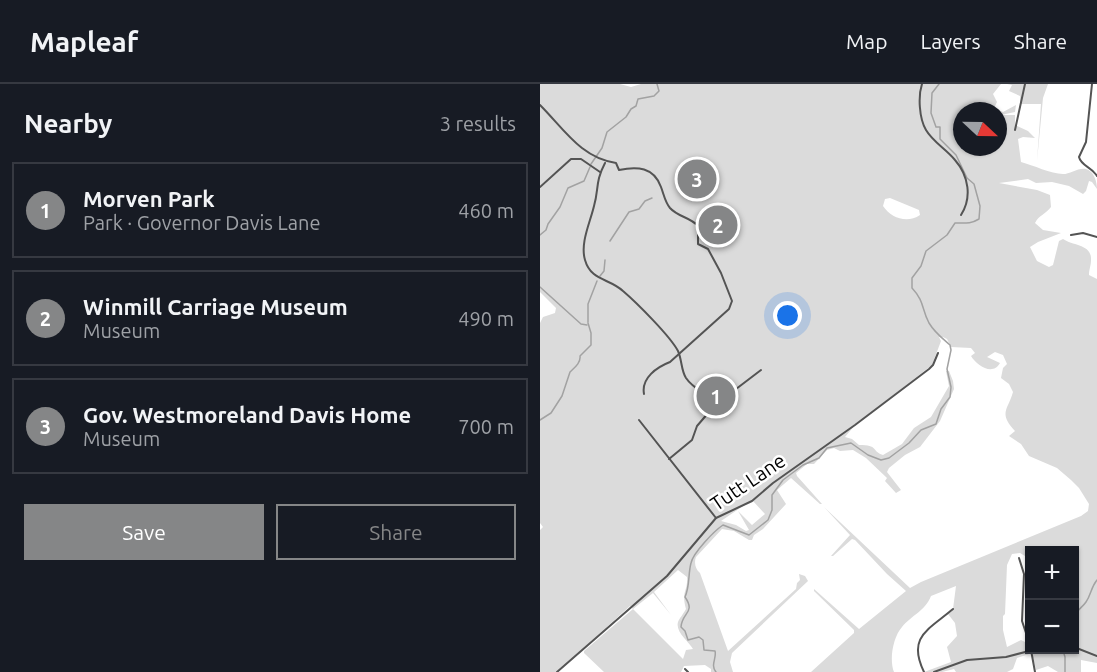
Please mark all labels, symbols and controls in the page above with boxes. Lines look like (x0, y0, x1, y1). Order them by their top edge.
text: Mapleaf (30, 26, 138, 57)
text: Map (846, 29, 887, 53)
text: Layers (920, 29, 981, 53)
text: Share (1014, 29, 1067, 53)
north arrow (953, 102, 1007, 156)
text: Nearby (24, 109, 112, 138)
text: 3 results (440, 112, 516, 135)
pin: 3 (678, 156, 716, 202)
text: Morven Park (83, 186, 215, 211)
text: 1 (40, 199, 51, 222)
text: 460 m (458, 199, 514, 222)
pin: 2 (698, 202, 738, 248)
text: Park · Governor Davis Lane (83, 211, 321, 234)
text: Winmill Carriage Museum (83, 294, 348, 319)
your location (773, 301, 802, 330)
text: 2 (40, 307, 51, 330)
text: 490 m (458, 307, 514, 330)
text: Museum (83, 319, 160, 342)
pin: 1 (696, 374, 735, 418)
text: Gov. Westmoreland Davis Home (83, 402, 411, 427)
text: 3 (40, 415, 51, 438)
text: 700 m (458, 415, 514, 438)
text: Museum (83, 427, 160, 450)
street label: Tutt Lane (706, 448, 789, 515)
button: Save (24, 504, 264, 560)
button: Share (276, 504, 516, 560)
map controls (1025, 546, 1079, 654)
button: + (1025, 546, 1079, 600)
button: − (1025, 600, 1079, 654)

